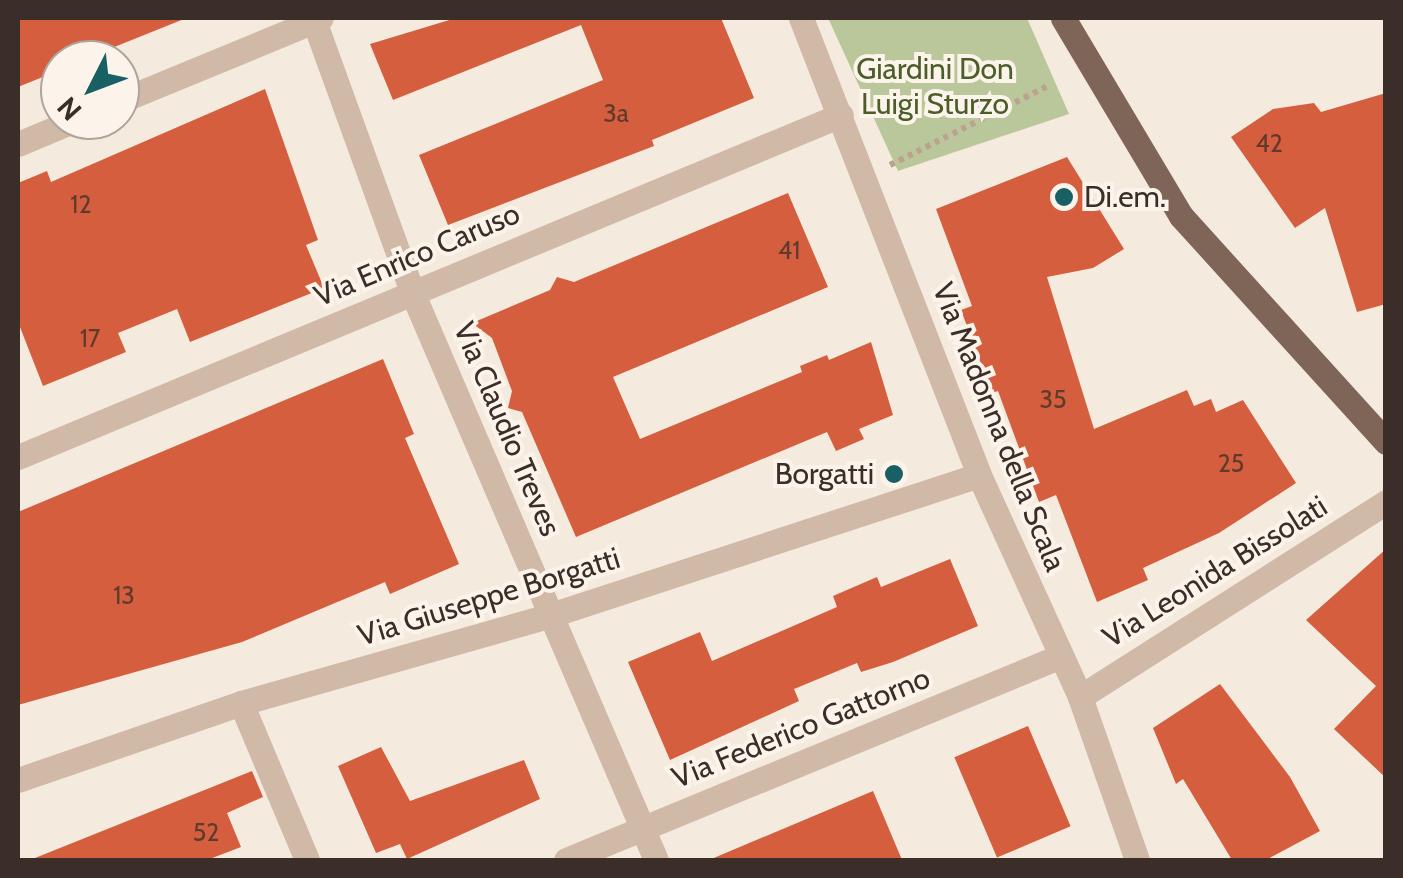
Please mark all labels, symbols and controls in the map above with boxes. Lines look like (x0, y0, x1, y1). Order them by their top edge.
north arrow (40, 40, 140, 140)
park label: Giardini Don Luigi Sturzo (856, 51, 1014, 122)
text: N (50, 90, 88, 127)
house number: 3a (603, 98, 629, 128)
house number: 42 (1255, 128, 1283, 158)
place label: Di.em. (1084, 179, 1166, 215)
marker: Di.em. (1053, 186, 1075, 208)
house number: 12 (70, 189, 92, 219)
street label: Via Enrico Caruso (309, 195, 525, 315)
house number: 41 (778, 235, 800, 265)
street label: Via Madonna della Scala (925, 278, 1073, 576)
street label: Via Claudio Treves (446, 317, 568, 541)
house number: 17 (80, 323, 100, 353)
house number: 35 (1039, 384, 1067, 414)
house number: 25 (1218, 448, 1244, 478)
place label: Borgatti (775, 456, 874, 492)
marker: Borgatti (883, 463, 905, 485)
street label: Via Leonida Bissolati (1096, 488, 1334, 656)
street label: Via Giuseppe Borgatti (354, 540, 624, 654)
house number: 13 (113, 580, 135, 610)
street label: Via Federico Gattorno (667, 660, 935, 796)
house number: 52 (193, 817, 219, 847)

